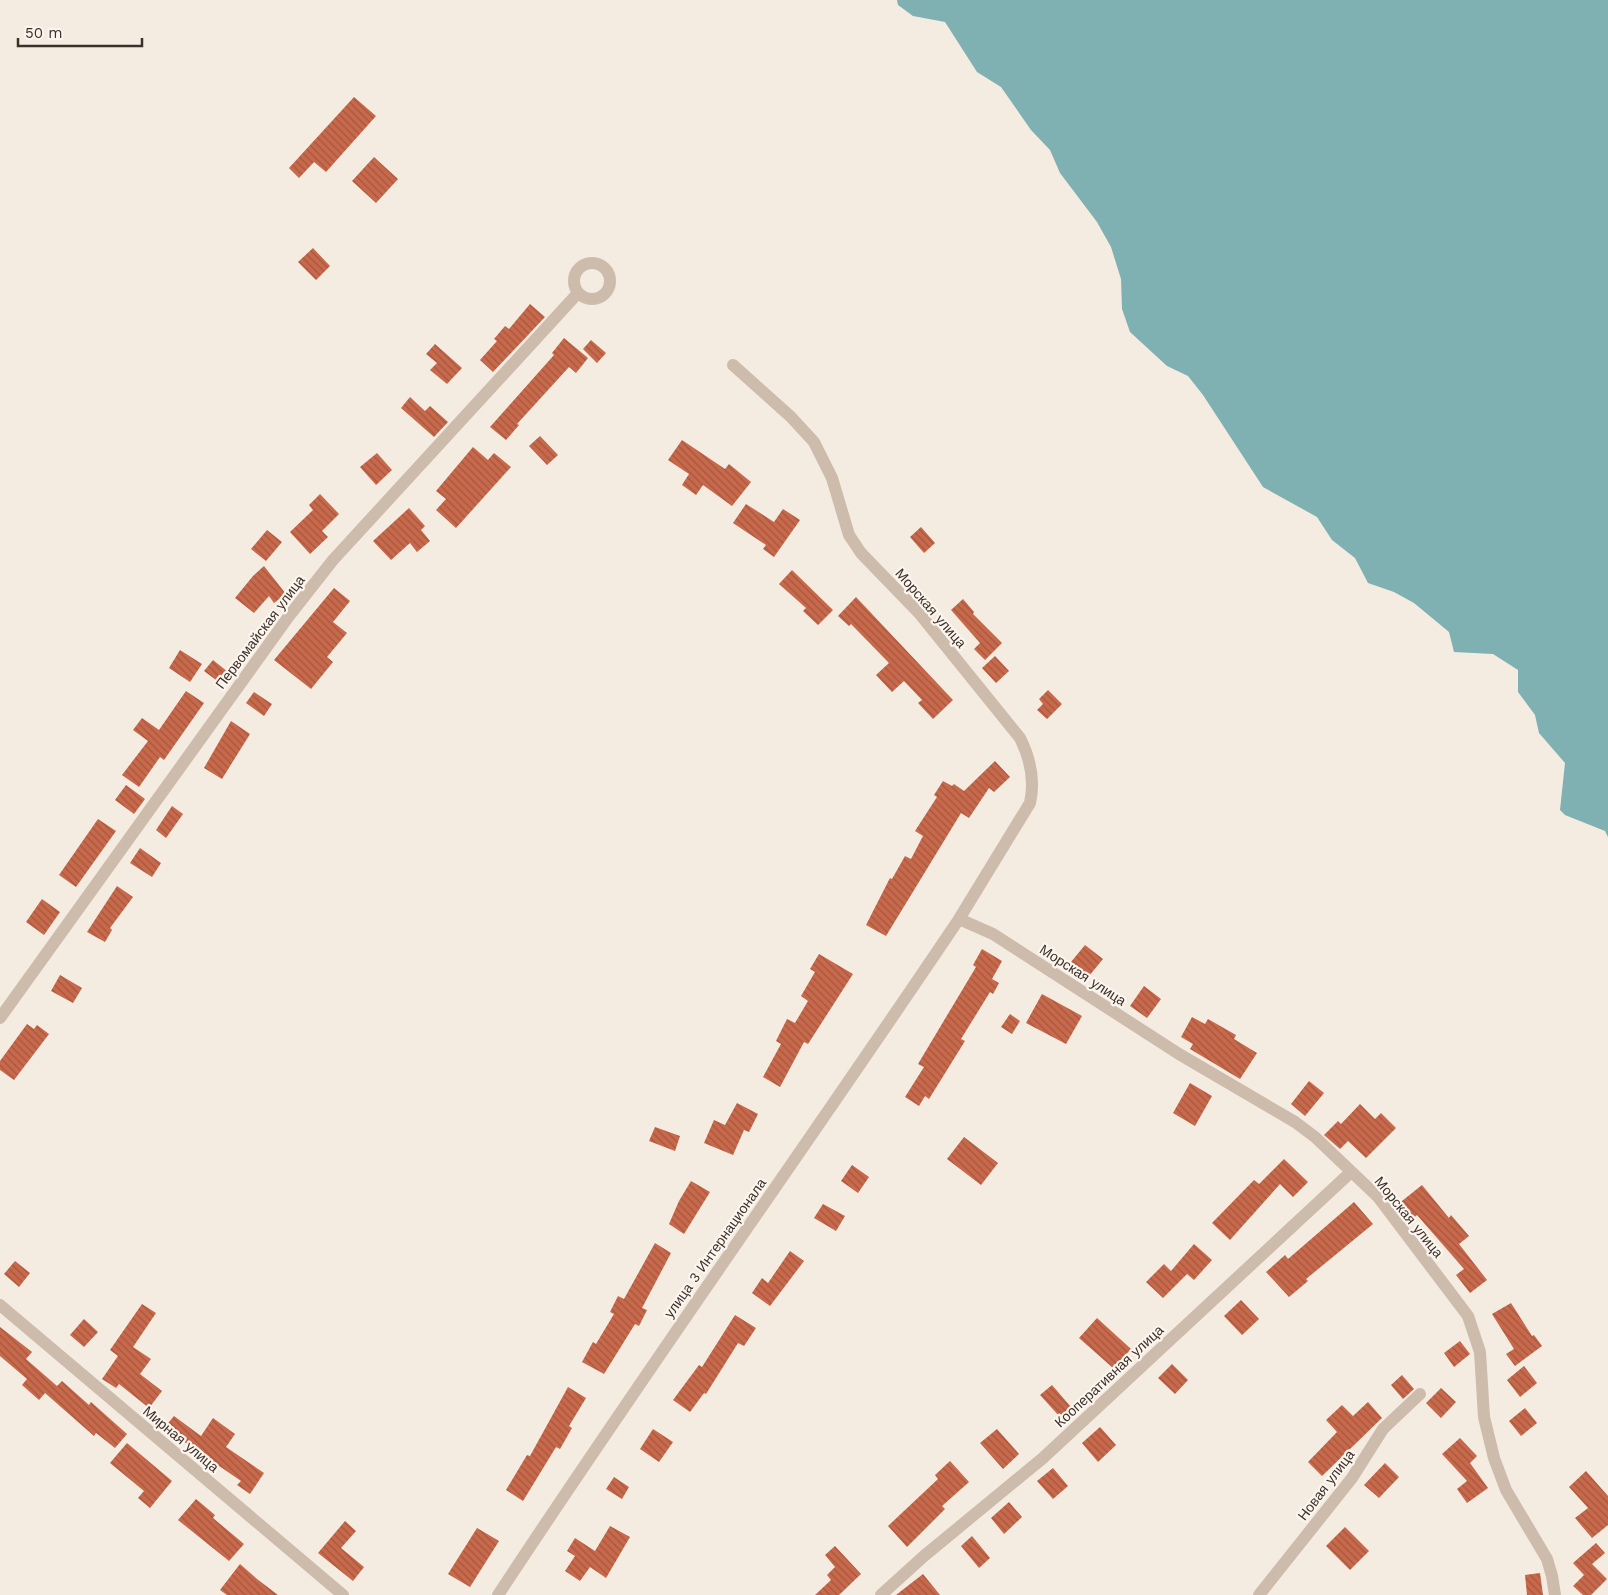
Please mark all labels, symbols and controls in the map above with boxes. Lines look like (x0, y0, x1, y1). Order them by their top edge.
scale bar (18, 15, 141, 47)
text: 50 m (25, 24, 62, 42)
street label: Морская улица (892, 565, 970, 651)
street label: Первомайская улица (212, 572, 308, 692)
street label: Морская улица (1037, 941, 1129, 1009)
street label: Морская улица (1371, 1173, 1447, 1261)
street label: улица 3 Интернационала (661, 1175, 769, 1321)
street label: Кооперативная улица (1051, 1321, 1167, 1430)
street label: Мирная улица (140, 1403, 222, 1475)
street label: Новая улица (1294, 1447, 1358, 1523)

